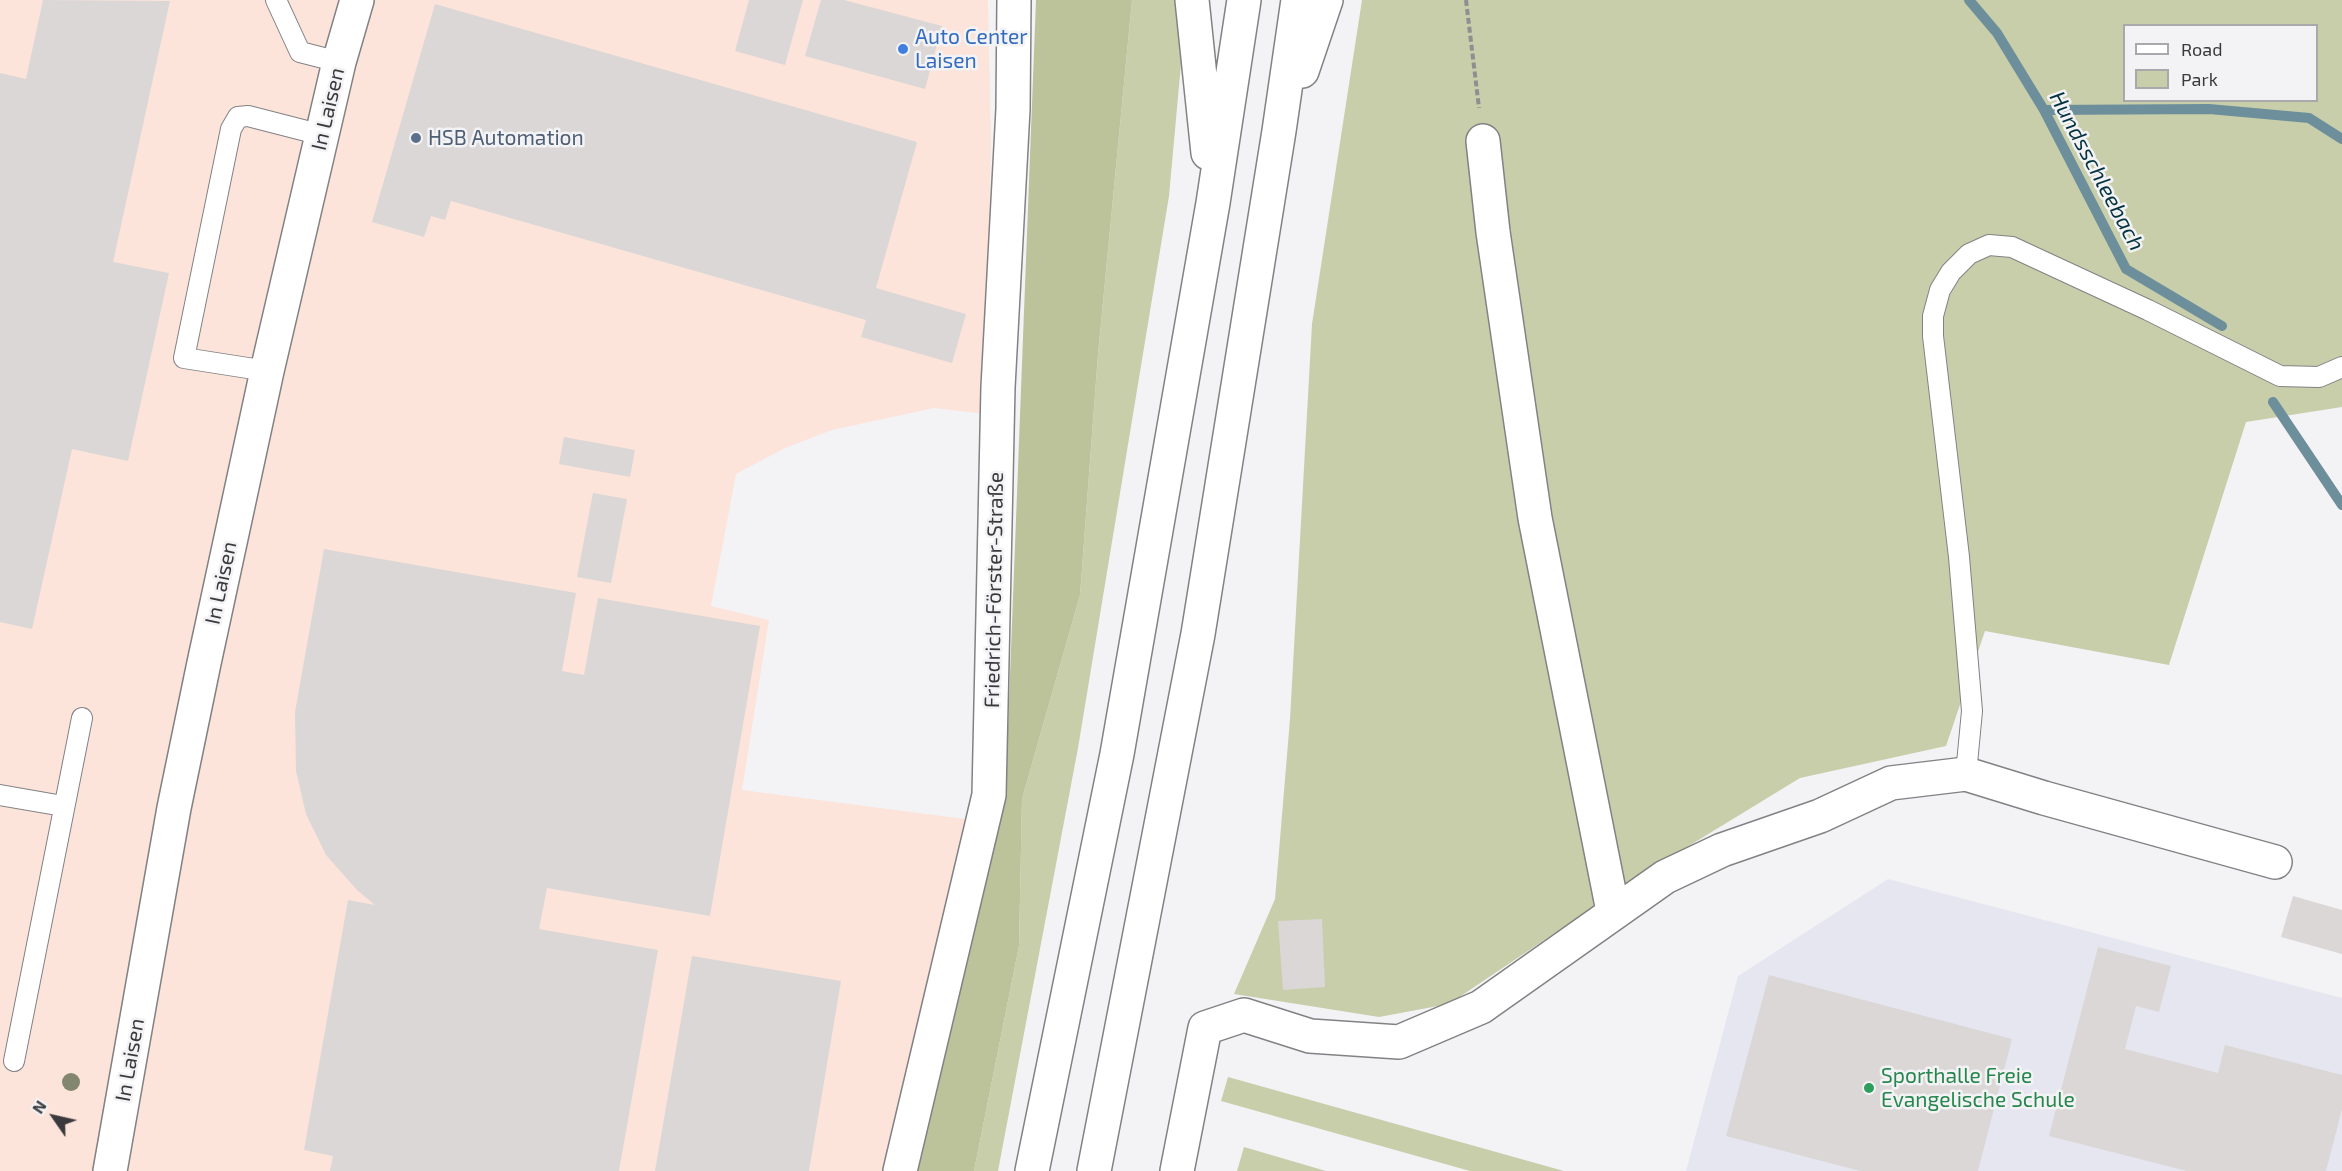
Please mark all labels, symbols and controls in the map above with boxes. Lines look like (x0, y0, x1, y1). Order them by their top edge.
place label: Auto Center Laisen (915, 24, 1028, 74)
legend (2123, 24, 2318, 102)
text: Road (2181, 38, 2222, 60)
marker: Auto Center Laisen (896, 42, 910, 56)
street label: In Laisen (306, 65, 350, 153)
text: Park (2181, 68, 2218, 90)
water label: Hundsschleebach (2044, 87, 2150, 255)
place label: HSB Automation (428, 125, 584, 151)
marker: HSB Automation (409, 131, 423, 145)
street label: Friedrich-Förster-Straße (979, 472, 1009, 708)
street label: In Laisen (200, 539, 242, 627)
street label: In Laisen (110, 1016, 150, 1104)
place label: Sporthalle Freie Evangelische Schule (1881, 1063, 2075, 1113)
marker: Sporthalle Freie Evangelische Schule (1862, 1081, 1876, 1095)
north arrow (24, 1087, 84, 1147)
text: N (28, 1097, 50, 1117)

